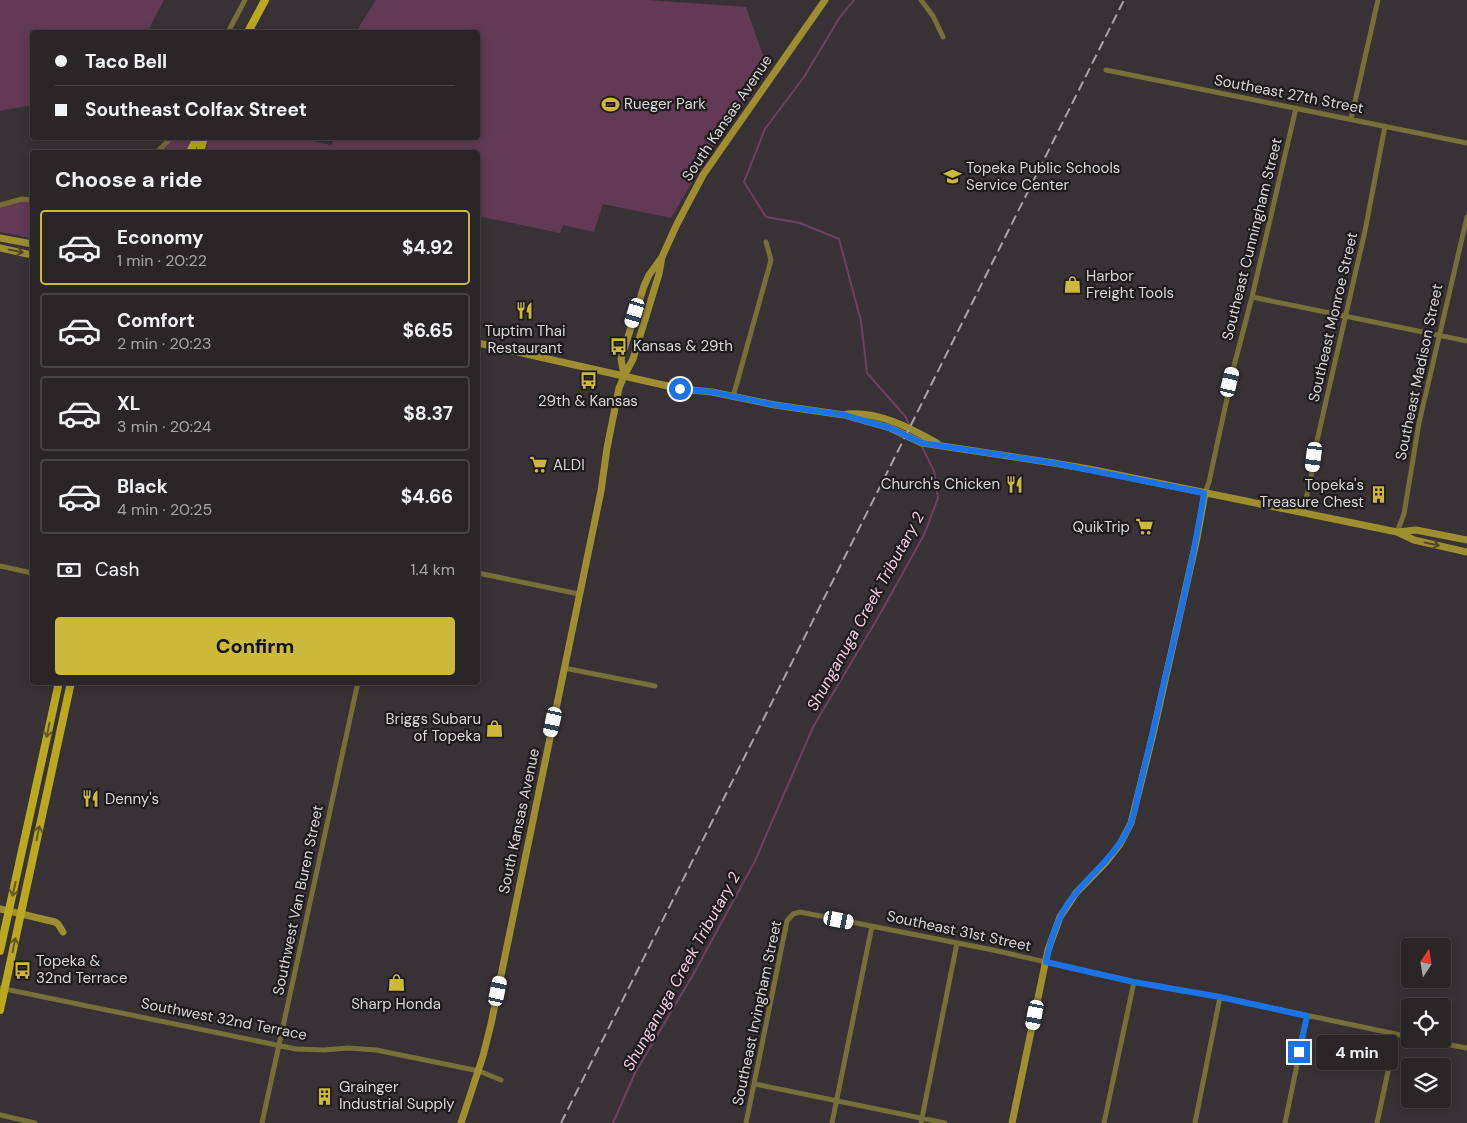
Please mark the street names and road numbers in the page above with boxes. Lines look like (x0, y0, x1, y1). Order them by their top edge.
street label: South Kansas Avenue (677, 51, 777, 185)
street label: Southeast 27th Street (1213, 70, 1366, 118)
street label: Southeast Cunningham Street (1217, 135, 1287, 342)
street label: Southeast Monroe Street (1304, 230, 1362, 404)
street label: Southeast Madison Street (1391, 282, 1447, 462)
street label: South Kansas Avenue (494, 746, 544, 896)
street label: Southwest Van Buren Street (268, 803, 328, 997)
street label: Southeast 31st Street (885, 906, 1033, 956)
street label: Southeast Irvingham Street (728, 919, 786, 1107)
street label: Southwest 32nd Terrace (139, 993, 309, 1045)

